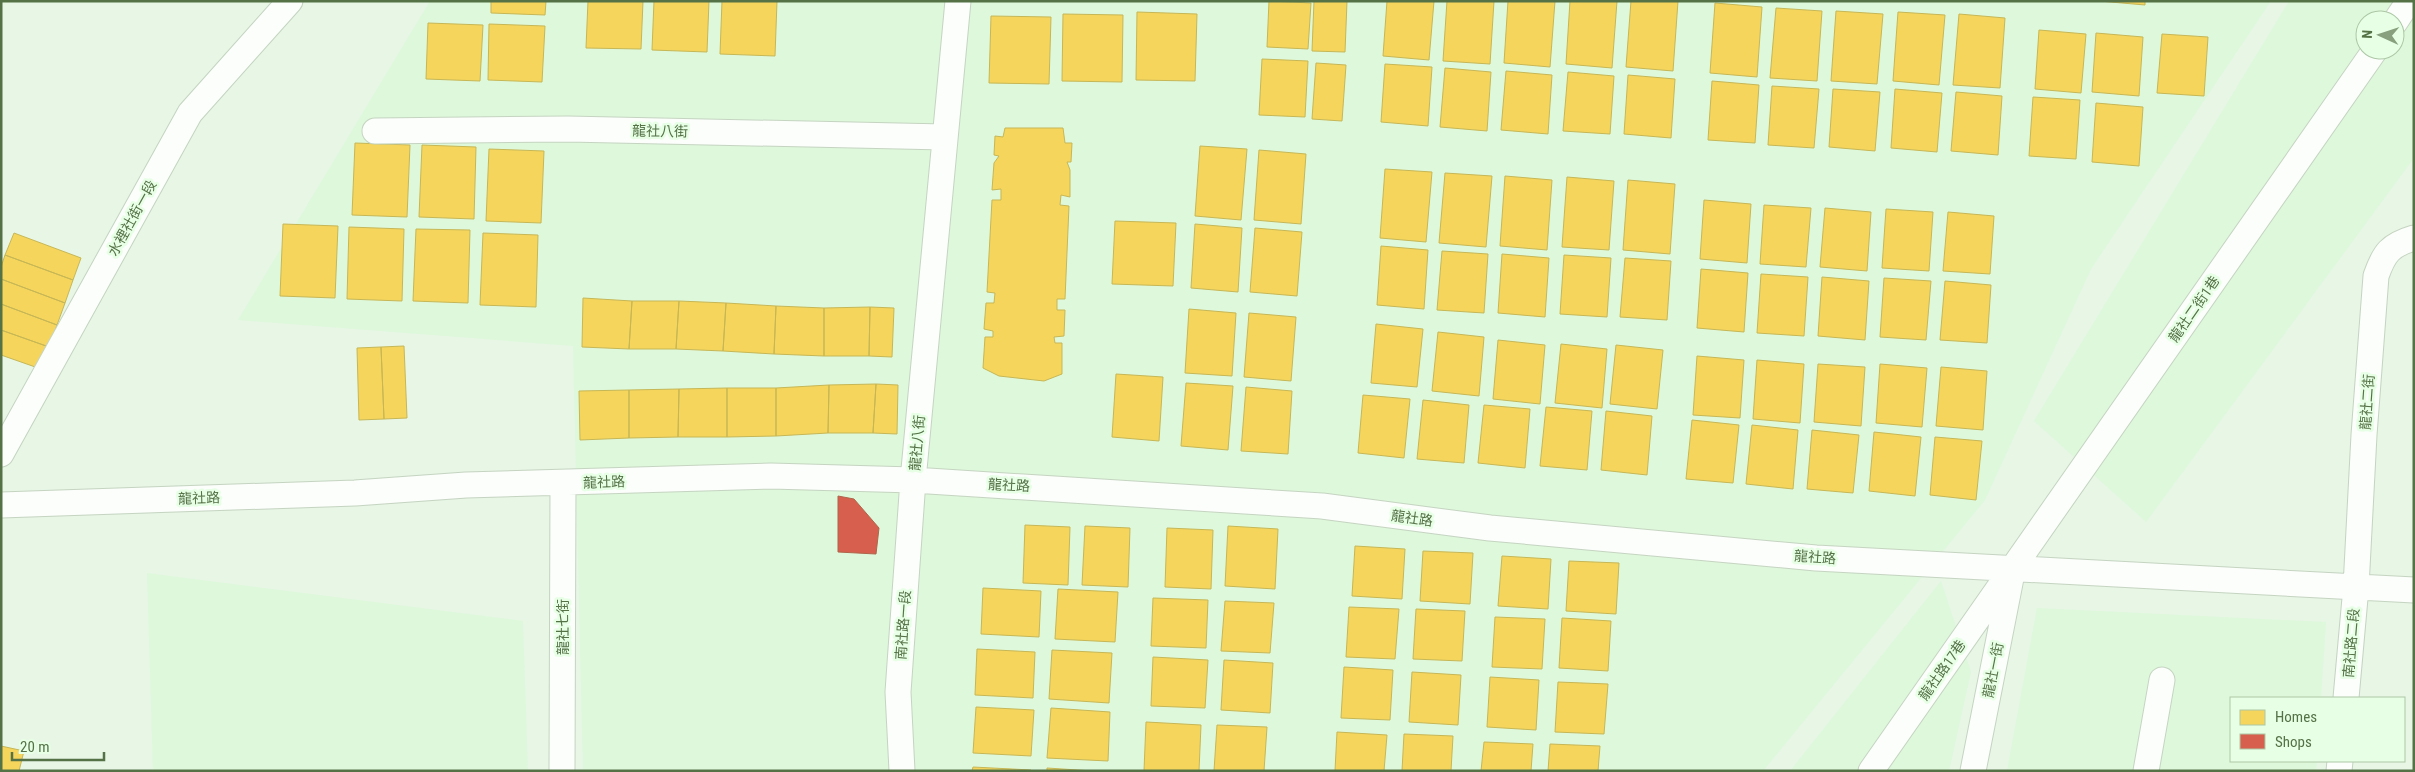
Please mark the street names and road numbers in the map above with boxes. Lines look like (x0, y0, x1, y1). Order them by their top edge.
street label: 龍社八街 (632, 123, 688, 139)
street label: 水裡社街一段 (105, 177, 159, 259)
street label: 龍社二街1巷 (2165, 273, 2223, 345)
street label: 龍社二街 (2357, 374, 2377, 430)
street label: 龍社八街 (907, 414, 927, 472)
street label: 龍社路 (583, 473, 625, 491)
street label: 龍社路 (988, 476, 1030, 494)
street label: 龍社路 (178, 489, 220, 507)
street label: 龍社路 (1390, 507, 1434, 529)
street label: 龍社路 (1793, 548, 1837, 566)
street label: 南社路一段 (893, 590, 913, 660)
street label: 龍社七街 (555, 599, 571, 655)
street label: 南社路二段 (2340, 607, 2362, 679)
street label: 龍社路17巷 (1915, 637, 1969, 703)
street label: 龍社一街 (1980, 641, 2006, 699)

